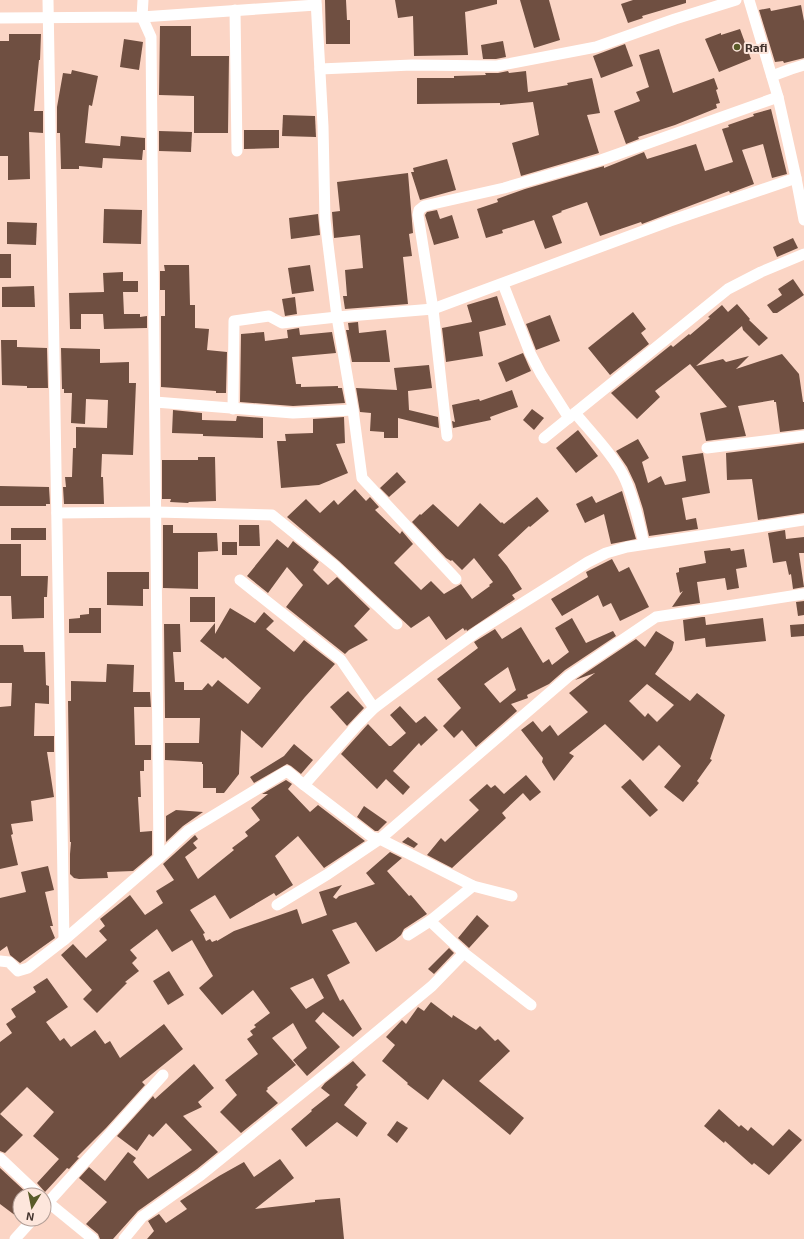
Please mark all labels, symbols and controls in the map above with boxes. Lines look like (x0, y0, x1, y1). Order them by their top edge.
place label: Rafi (745, 40, 768, 54)
marker: Rafi (732, 42, 742, 52)
north arrow (12, 1187, 52, 1227)
text: N (25, 1210, 35, 1224)

